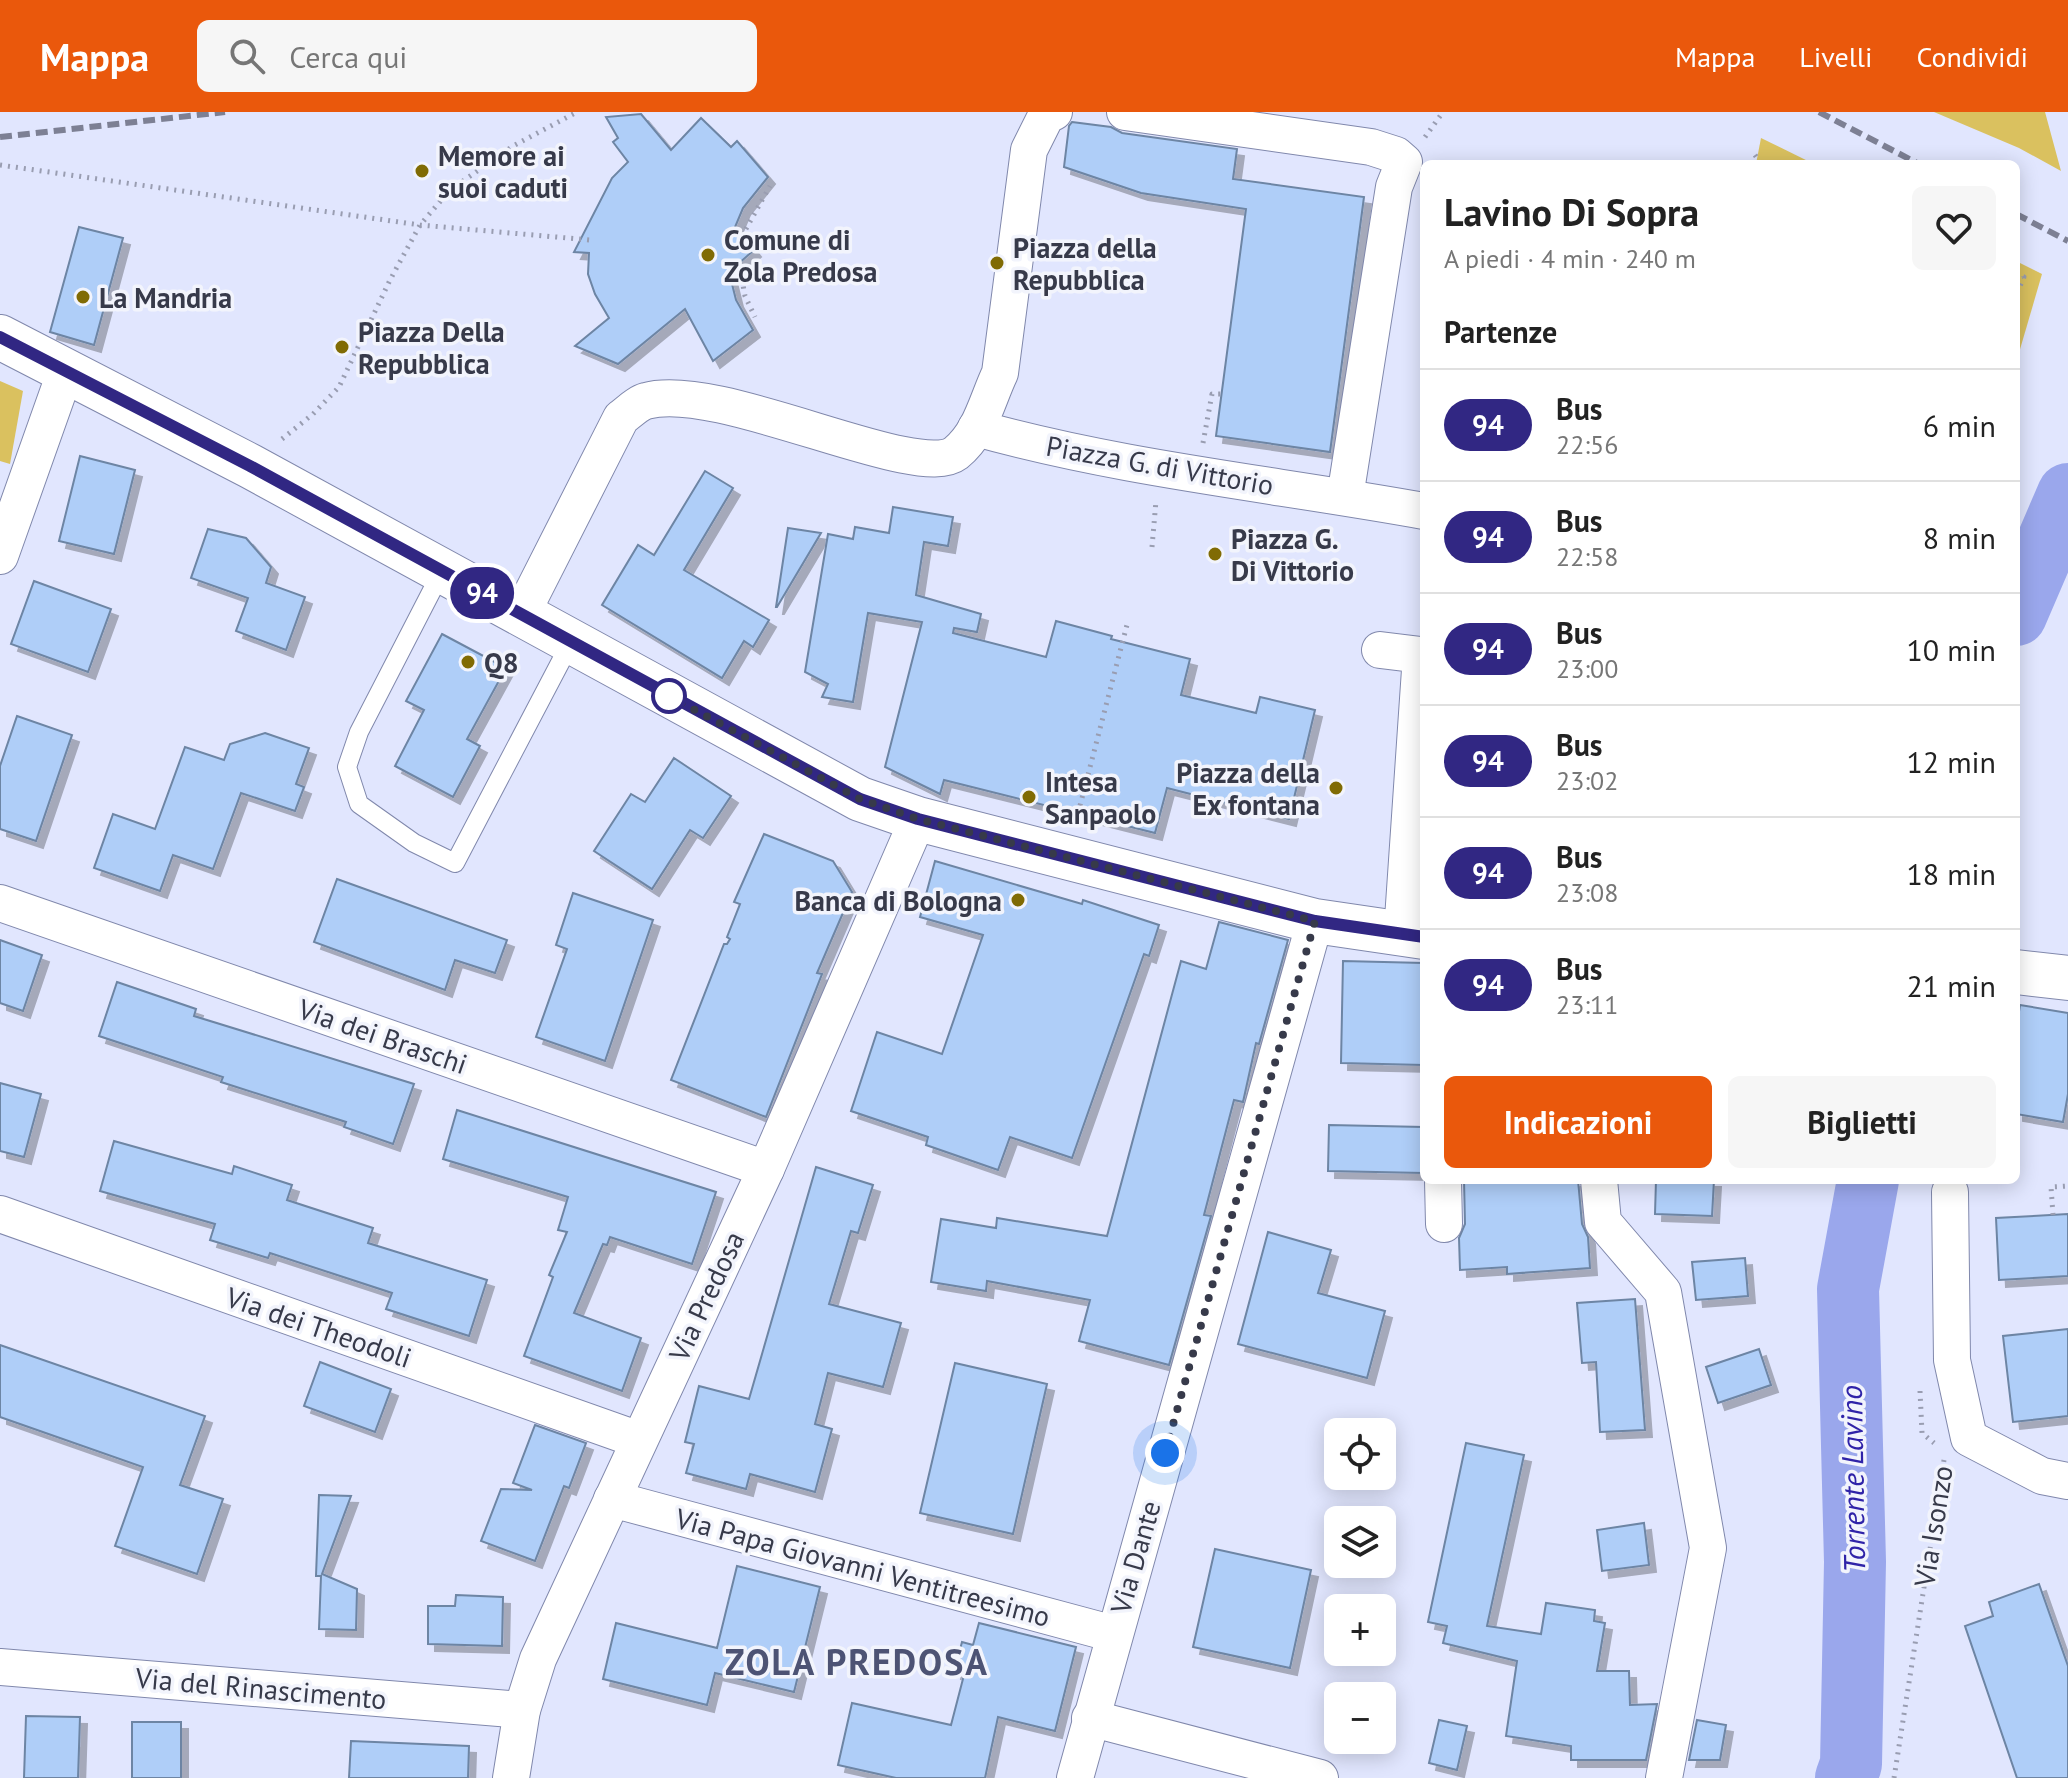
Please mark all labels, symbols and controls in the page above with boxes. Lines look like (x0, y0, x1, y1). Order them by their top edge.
search box (197, 20, 757, 92)
text: Mappa (40, 32, 149, 81)
icon: search (225, 34, 269, 78)
text: Cerca qui (289, 37, 407, 76)
text: Mappa (1675, 38, 1755, 75)
text: Livelli (1799, 38, 1873, 75)
text: Condividi (1917, 38, 2028, 75)
place label: Memore ai suoi caduti (438, 137, 568, 206)
marker: Memore ai suoi caduti (413, 162, 431, 180)
button: heart (1912, 186, 1996, 270)
text: Lavino Di Sopra (1444, 187, 1699, 236)
place label: Comune di Zola Predosa (724, 221, 877, 290)
place label: Piazza della Repubblica (1013, 229, 1157, 298)
text: A piedi · 4 min · 240 m (1444, 242, 1696, 275)
marker: Comune di Zola Predosa (699, 246, 717, 264)
marker: Piazza della Repubblica (988, 254, 1006, 272)
place label: La Mandria (99, 279, 232, 316)
marker: La Mandria (74, 288, 92, 306)
text: Partenze (1444, 312, 1557, 351)
place label: Piazza Della Repubblica (358, 313, 505, 382)
marker: Piazza Della Repubblica (333, 338, 351, 356)
text: Bus (1556, 389, 1603, 428)
text: 94 (1472, 406, 1504, 443)
text: 6 min (1923, 406, 1996, 445)
street label: Piazza G. di Vittorio (1043, 427, 1277, 503)
text: 22:56 (1556, 428, 1618, 461)
text: Bus (1556, 501, 1603, 540)
text: 94 (1472, 518, 1504, 555)
text: 8 min (1923, 518, 1996, 557)
place label: Piazza G. Di Vittorio (1231, 520, 1354, 589)
text: 22:58 (1556, 540, 1618, 573)
marker: Piazza G. Di Vittorio (1206, 545, 1224, 563)
line badge: 94 (446, 567, 518, 619)
text: 94 (466, 574, 498, 611)
text: Bus (1556, 613, 1603, 652)
text: 94 (1472, 630, 1504, 667)
text: 10 min (1906, 630, 1996, 669)
place label: Q8 (484, 644, 519, 681)
text: 23:00 (1556, 652, 1618, 685)
marker: Q8 (459, 653, 477, 671)
unlabelled marker (652, 679, 686, 713)
text: Bus (1556, 725, 1603, 764)
text: 94 (1472, 742, 1504, 779)
text: 12 min (1906, 742, 1996, 781)
place label: Piazza della Ex fontana (1176, 754, 1320, 823)
place label: Intesa Sanpaolo (1045, 763, 1156, 832)
text: 23:02 (1556, 764, 1618, 797)
marker: Piazza della Ex fontana (1327, 779, 1345, 797)
marker: Intesa Sanpaolo (1020, 788, 1038, 806)
text: Bus (1556, 837, 1603, 876)
text: 94 (1472, 854, 1504, 891)
text: 18 min (1906, 854, 1996, 893)
text: 23:08 (1556, 876, 1618, 909)
place label: Banca di Bologna (794, 882, 1002, 919)
marker: Banca di Bologna (1009, 891, 1027, 909)
text: Bus (1556, 949, 1603, 988)
text: 94 (1472, 966, 1504, 1003)
text: 21 min (1906, 966, 1996, 1005)
text: 23:11 (1556, 988, 1618, 1021)
street label: Via dei Braschi (293, 990, 472, 1082)
button: Indicazioni (1444, 1076, 1712, 1168)
button: Biglietti (1728, 1076, 1996, 1168)
street label: Via Predosa (659, 1225, 752, 1368)
street label: Via dei Theodoli (220, 1278, 417, 1376)
water label: Torrente Lavino (1831, 1385, 1873, 1573)
map controls (1324, 1418, 1396, 1754)
button: locate (1324, 1418, 1396, 1490)
your location (1145, 1433, 1185, 1473)
street label: Via Isonzo (1905, 1463, 1961, 1590)
street label: Via Dante (1101, 1496, 1169, 1619)
street label: Via Papa Giovanni Ventitreesimo (671, 1499, 1054, 1635)
button: layers (1324, 1506, 1396, 1578)
button: + (1324, 1594, 1396, 1666)
district label: ZOLA PREDOSA (725, 1638, 989, 1685)
street label: Via del Rinascimento (133, 1659, 388, 1717)
button: − (1324, 1682, 1396, 1754)

